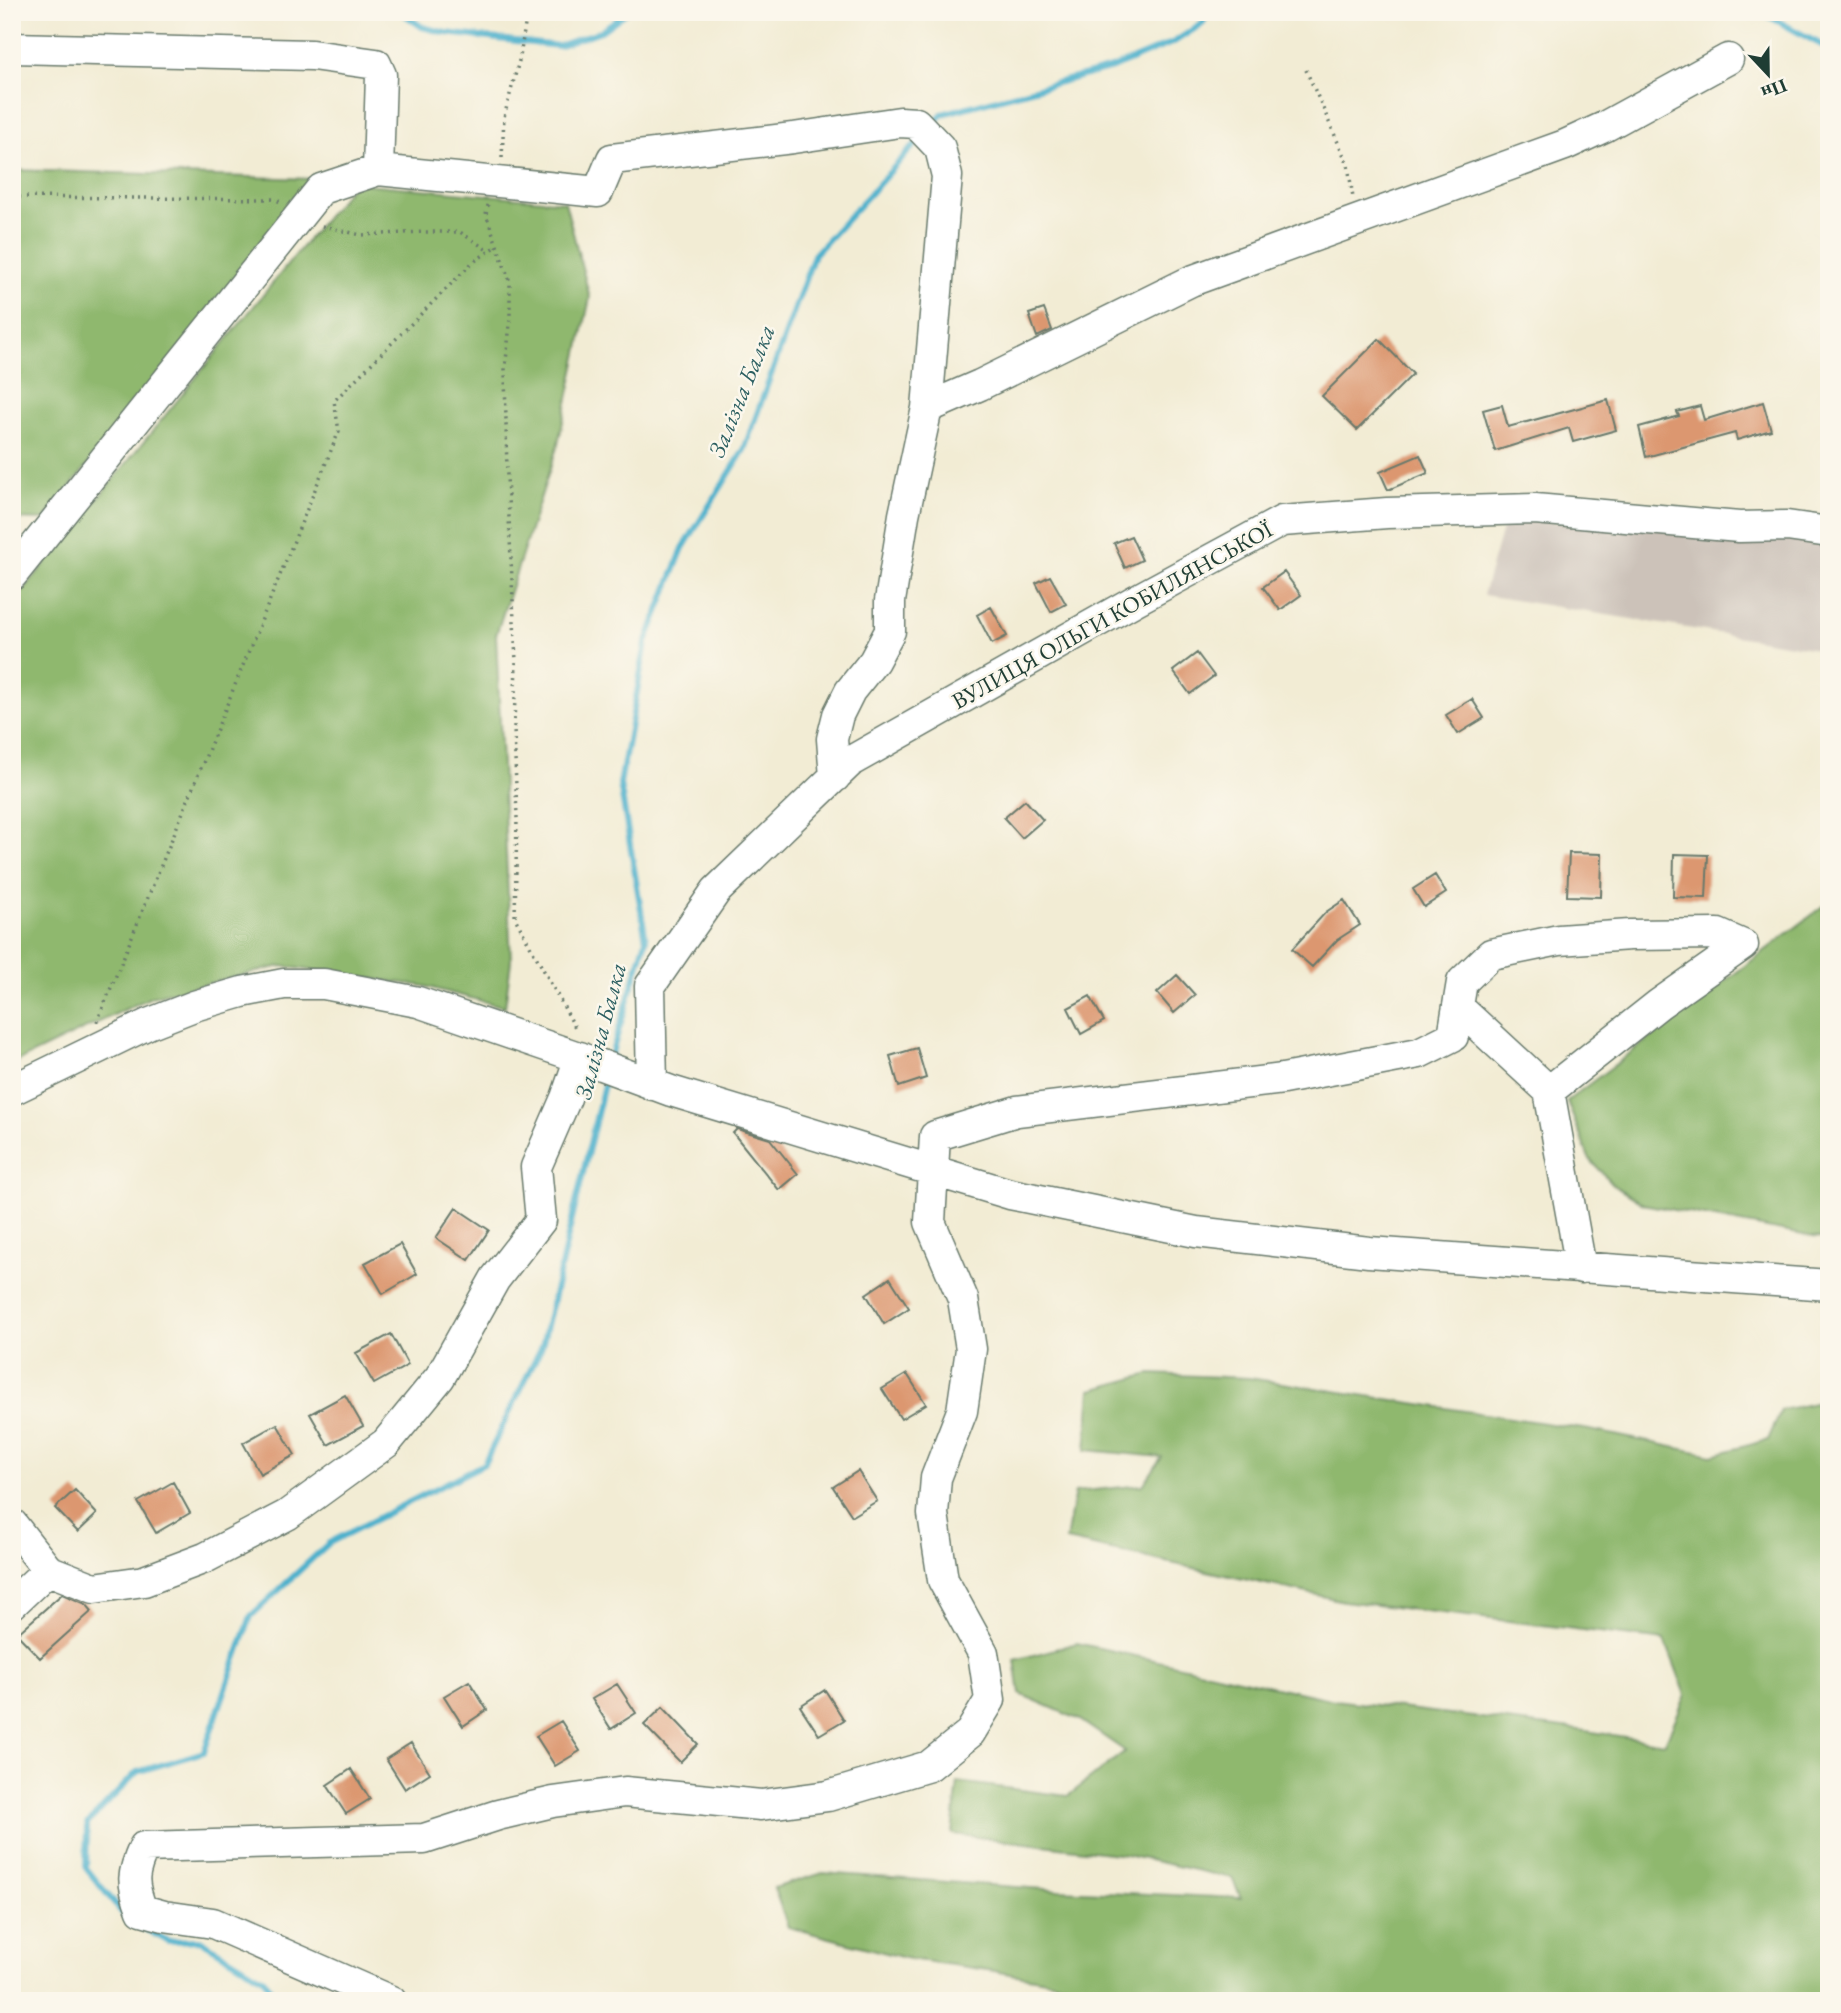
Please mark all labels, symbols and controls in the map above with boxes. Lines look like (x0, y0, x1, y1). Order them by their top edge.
north arrow (1732, 38, 1802, 108)
text: Пн (1757, 73, 1791, 106)
water label: Залізна Балка (700, 320, 782, 462)
street label: ВУЛИЦЯ ОЛЬГИ КОБИЛЯНСЬКОЇ (946, 514, 1278, 716)
water label: Залізна Балка (567, 959, 633, 1103)

